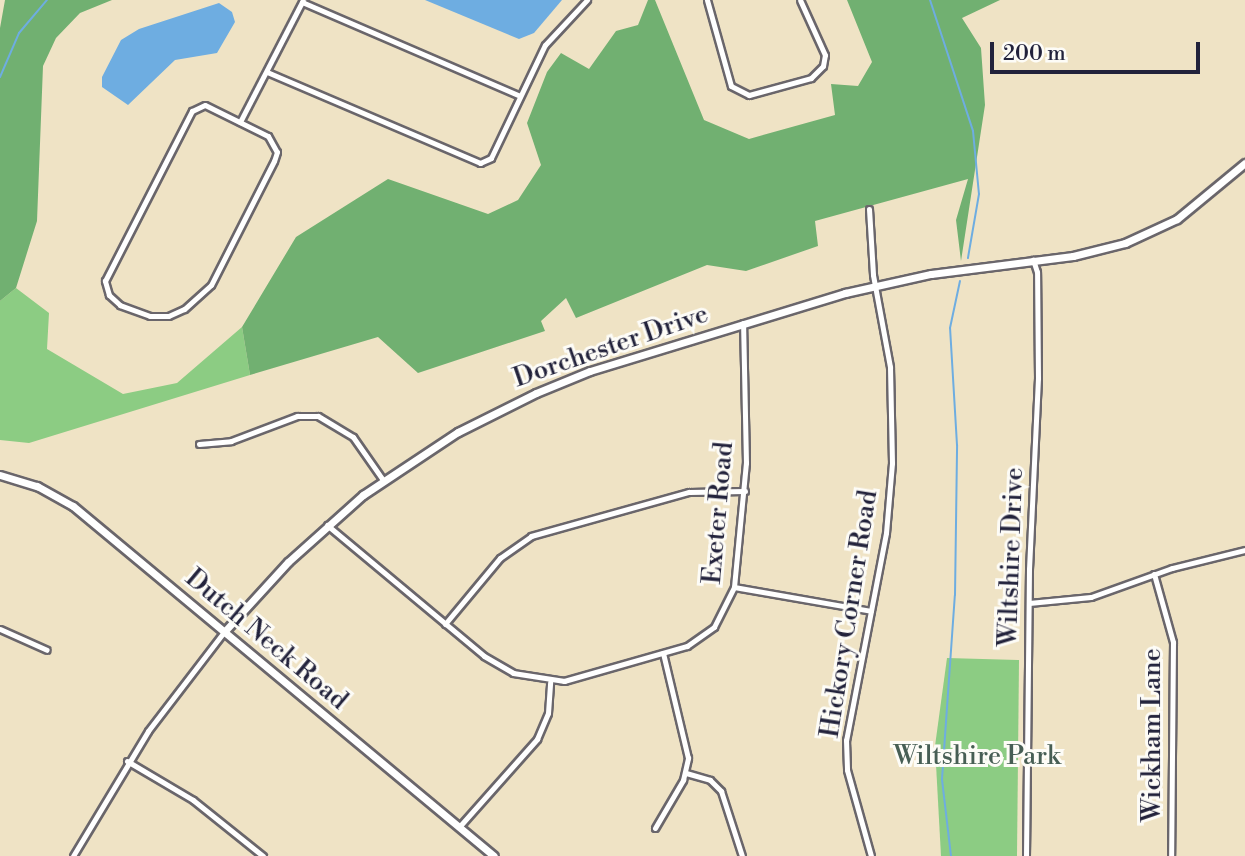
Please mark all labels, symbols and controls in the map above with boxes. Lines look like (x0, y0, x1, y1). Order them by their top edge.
scale bar (993, 28, 1203, 72)
text: 200 m (1003, 41, 1066, 67)
street label: Dorchester Drive (510, 299, 712, 395)
street label: Exeter Road (697, 441, 741, 585)
street label: Wiltshire Drive (993, 467, 1031, 647)
street label: Hickory Corner Road (815, 488, 885, 740)
street label: Dutch Neck Road (179, 563, 353, 717)
street label: Wickham Lane (1137, 648, 1169, 822)
park label: Wiltshire Park (893, 741, 1061, 773)

